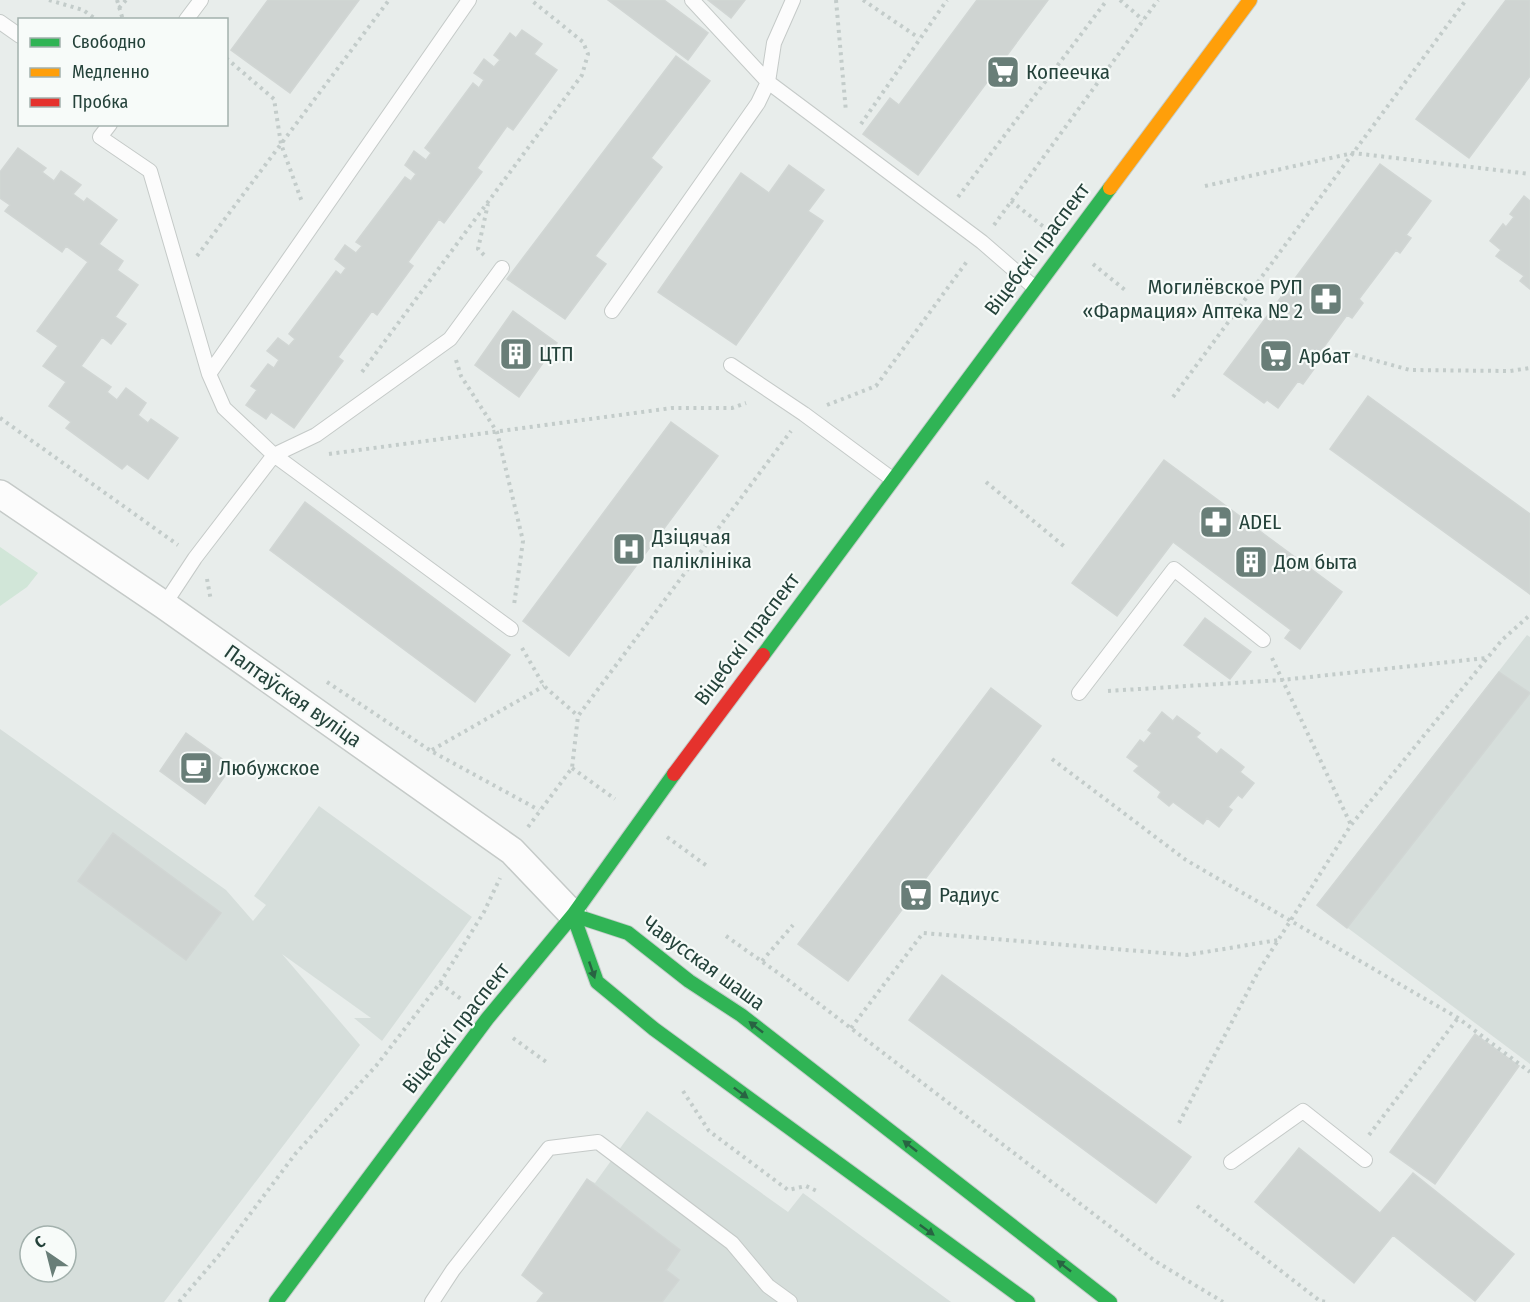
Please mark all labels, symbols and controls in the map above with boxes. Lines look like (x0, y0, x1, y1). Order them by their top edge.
legend (18, 18, 228, 126)
text: Свободно (72, 31, 146, 53)
supermarket icon: Копеечка (985, 54, 1021, 90)
place label: Копеечка (1026, 59, 1110, 85)
text: Медленно (72, 61, 150, 83)
text: Пробка (72, 91, 128, 113)
street label: Віцебскі праспект (979, 177, 1096, 320)
place label: Могилёвское РУП «Фармация» Аптека № 2 (1082, 274, 1303, 324)
pharmacy icon: Могилёвское РУП «Фармация» Аптека № 2 (1308, 281, 1344, 317)
building icon: ЦТП (498, 336, 534, 372)
supermarket icon: Арбат (1258, 338, 1294, 374)
place label: ЦТП (539, 341, 574, 367)
place label: Арбат (1299, 343, 1351, 369)
pharmacy icon: ADEL (1198, 504, 1234, 540)
place label: ADEL (1239, 509, 1282, 535)
place label: Дзіцячая паліклініка (651, 524, 752, 574)
hospital icon: Дзіцячая паліклініка (611, 531, 647, 567)
building icon: Дом быта (1233, 544, 1269, 580)
place label: Дом быта (1273, 549, 1357, 575)
street label: Віцебскі праспект (689, 567, 806, 710)
street label: Палтаўская вуліца (219, 639, 367, 753)
cafe icon: Любужское (178, 750, 214, 786)
place label: Любужское (219, 755, 320, 781)
supermarket icon: Радиус (898, 877, 934, 913)
place label: Радиус (939, 882, 999, 908)
street label: Чавусская шаша (638, 910, 770, 1016)
street label: Віцебскі праспект (397, 957, 516, 1099)
one-way arrow (588, 961, 598, 979)
one-way arrow (749, 1021, 764, 1033)
one-way arrow (732, 1087, 748, 1099)
one-way arrow (902, 1140, 918, 1153)
north arrow (18, 1224, 78, 1284)
one-way arrow (919, 1224, 935, 1236)
text: С (31, 1232, 49, 1252)
one-way arrow (1056, 1260, 1072, 1273)

